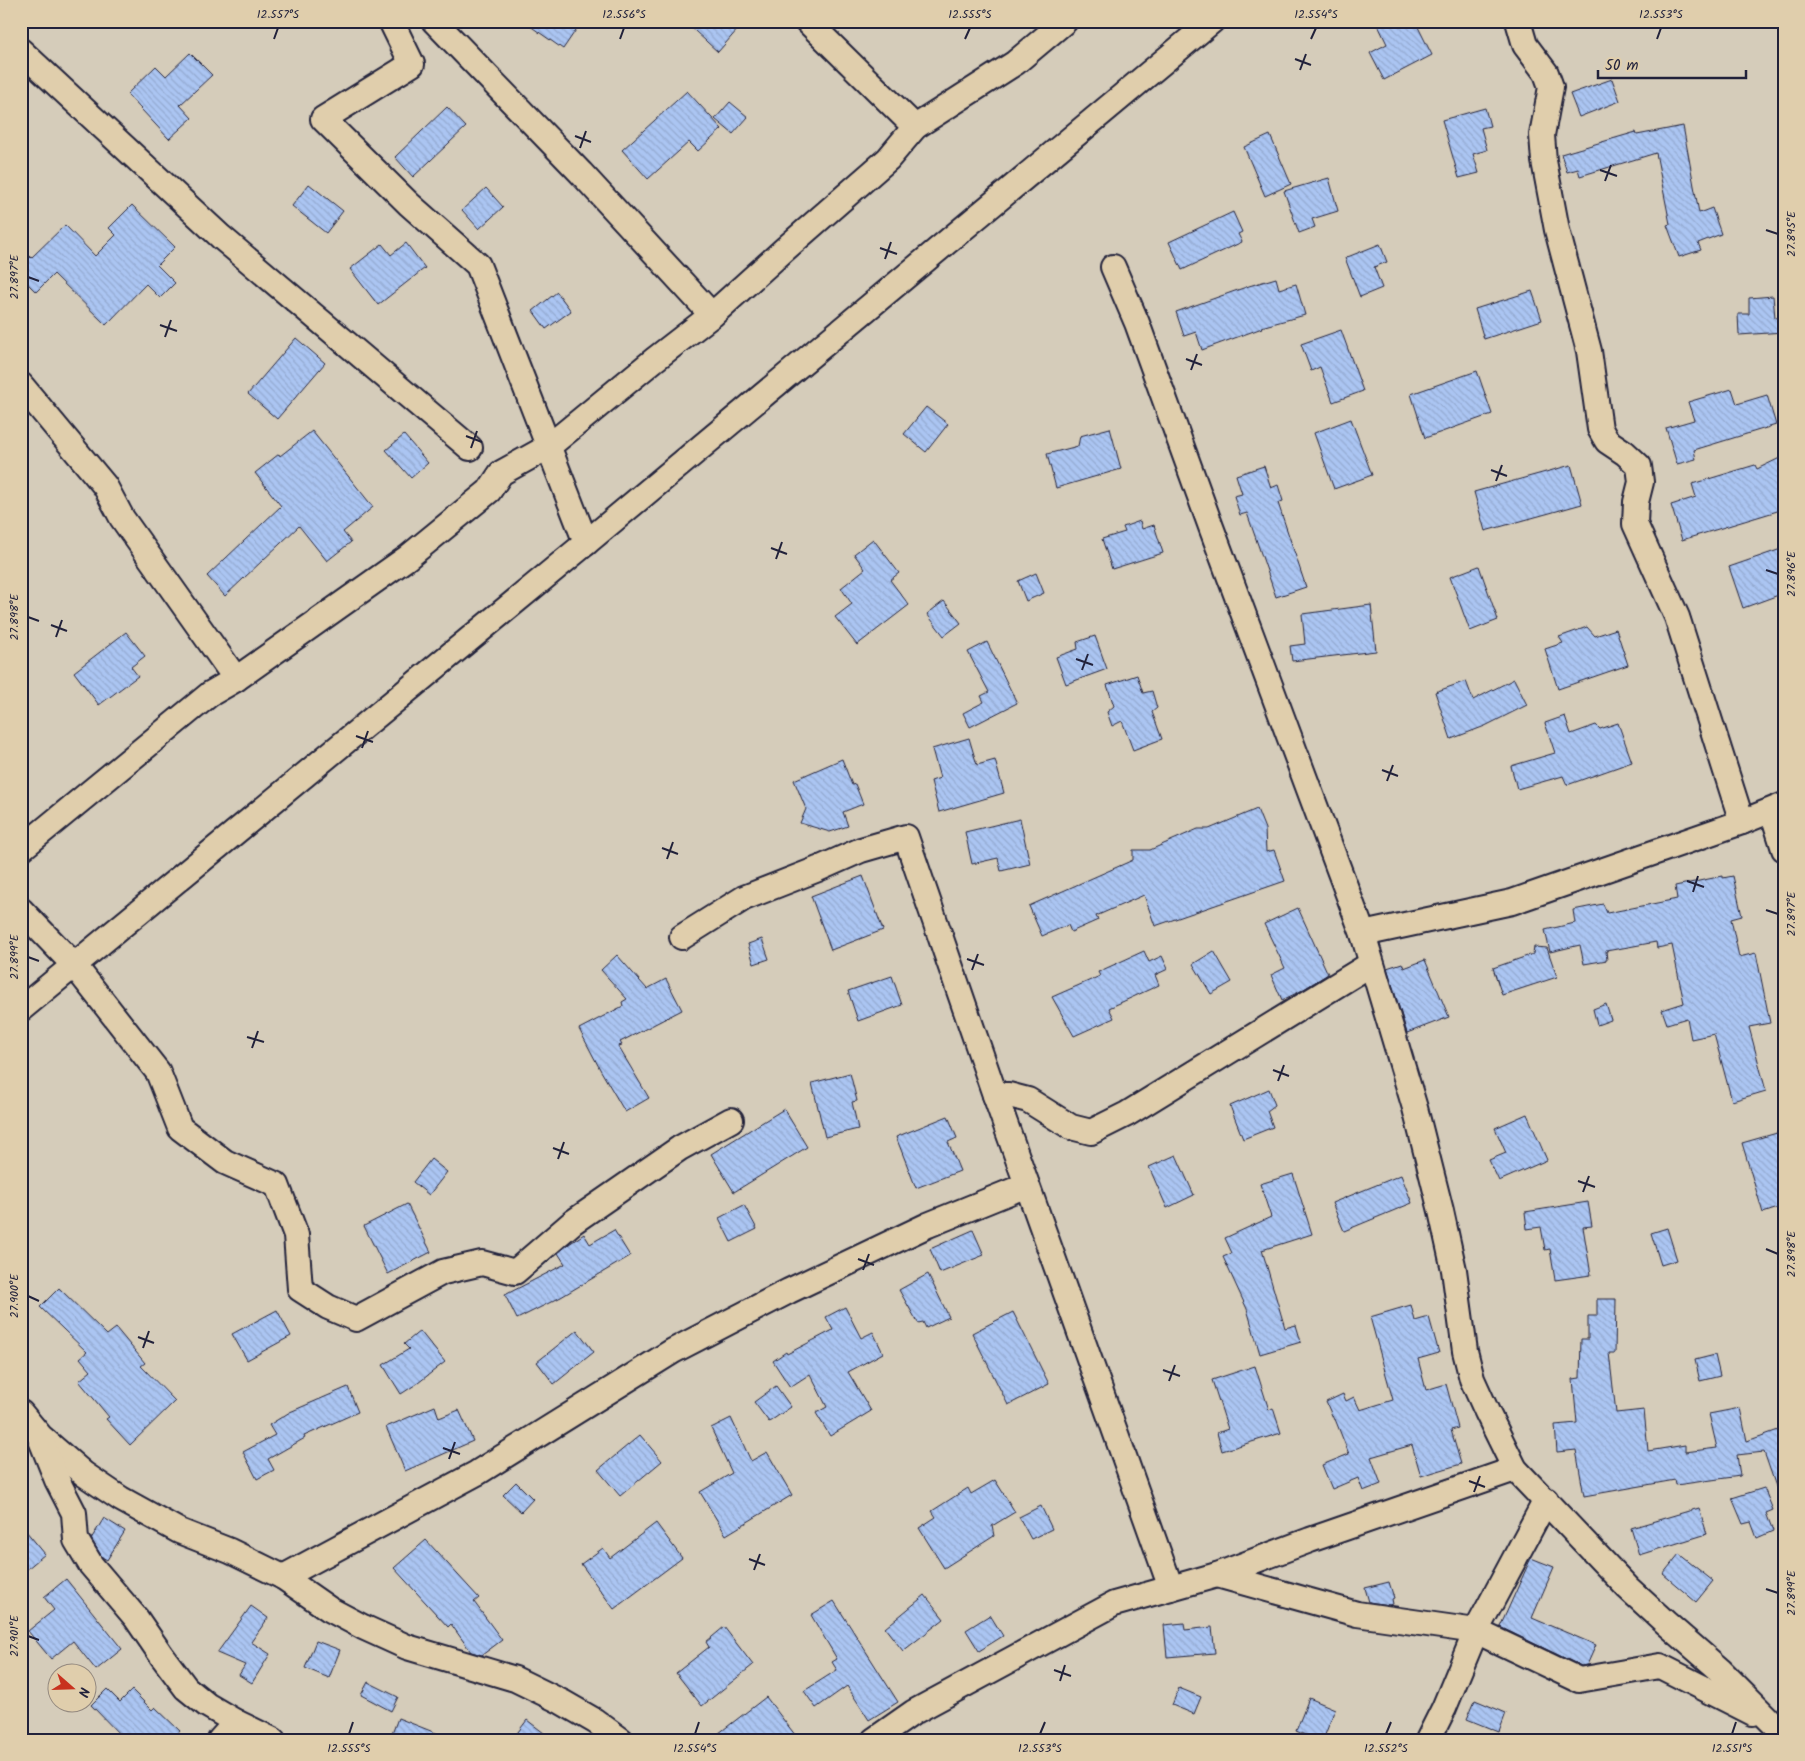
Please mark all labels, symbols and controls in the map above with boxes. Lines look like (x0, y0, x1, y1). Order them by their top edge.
text: 12.557°S (257, 5, 300, 24)
text: 12.556°S (602, 5, 646, 24)
text: 12.555°S (948, 5, 992, 24)
text: 12.554°S (1294, 5, 1338, 24)
text: 12.553°S (1639, 5, 1684, 24)
scale bar (1598, 48, 1745, 80)
text: 50 m (1605, 54, 1639, 78)
text: 27.895°E (1782, 210, 1801, 257)
text: 27.897°E (5, 254, 24, 300)
text: 27.896°E (1782, 550, 1801, 597)
text: 27.898°E (5, 593, 24, 640)
text: 27.897°E (1782, 891, 1801, 937)
text: 27.899°E (5, 933, 24, 980)
text: 27.898°E (1782, 1230, 1801, 1277)
text: 27.900°E (5, 1273, 24, 1318)
text: 27.899°E (1782, 1569, 1801, 1616)
text: 27.901°E (5, 1614, 24, 1657)
north arrow (48, 1664, 98, 1714)
text: N (71, 1684, 95, 1700)
text: 12.555°S (327, 1739, 371, 1758)
text: 12.554°S (673, 1739, 717, 1758)
text: 12.553°S (1018, 1739, 1063, 1758)
text: 12.552°S (1364, 1739, 1409, 1758)
text: 12.551°S (1712, 1739, 1753, 1758)

